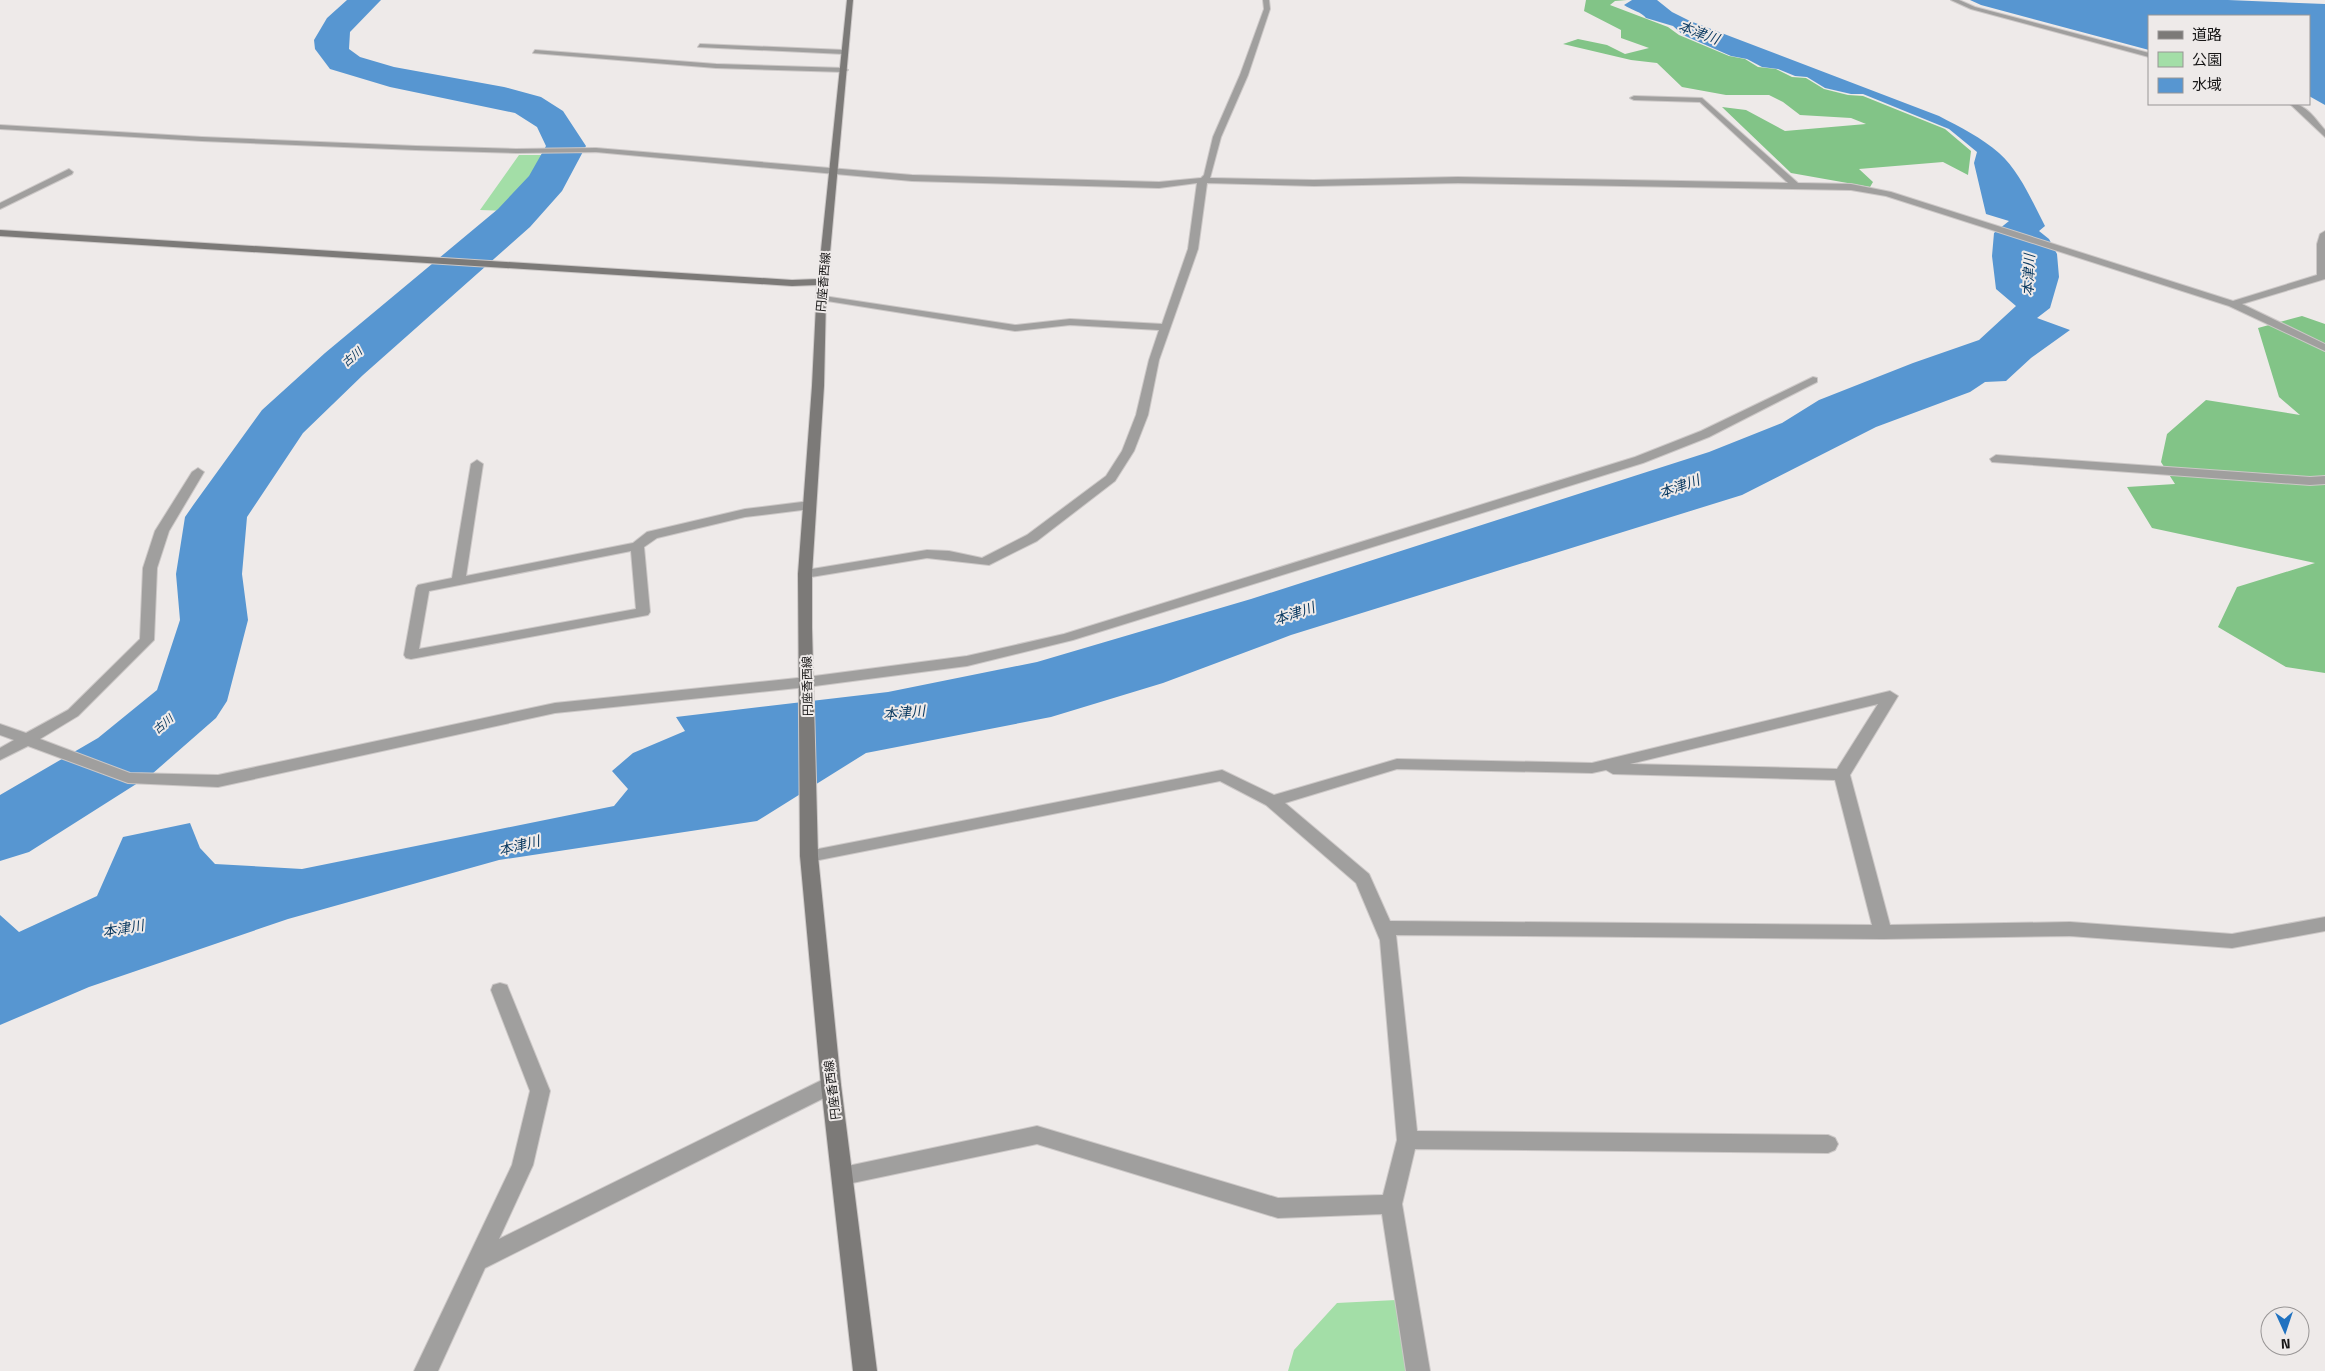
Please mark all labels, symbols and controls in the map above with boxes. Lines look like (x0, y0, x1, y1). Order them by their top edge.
water label: 本津川 (1676, 15, 1724, 50)
legend (2148, 15, 2310, 105)
text: 道路 (2192, 23, 2222, 46)
text: 公園 (2192, 48, 2222, 71)
text: 水域 (2192, 73, 2222, 96)
street label: 円座香西線 (811, 251, 835, 313)
water label: 本津川 (2016, 251, 2040, 297)
water label: 古川 (338, 343, 366, 370)
water label: 本津川 (1656, 468, 1704, 503)
water label: 本津川 (1271, 596, 1319, 630)
street label: 円座香西線 (797, 656, 817, 716)
water label: 本津川 (882, 700, 928, 724)
water label: 古川 (149, 710, 177, 737)
water label: 本津川 (496, 829, 544, 860)
water label: 本津川 (100, 914, 147, 942)
street label: 円座香西線 (819, 1059, 845, 1121)
north arrow (2260, 1306, 2310, 1356)
text: N (2280, 1334, 2291, 1355)

